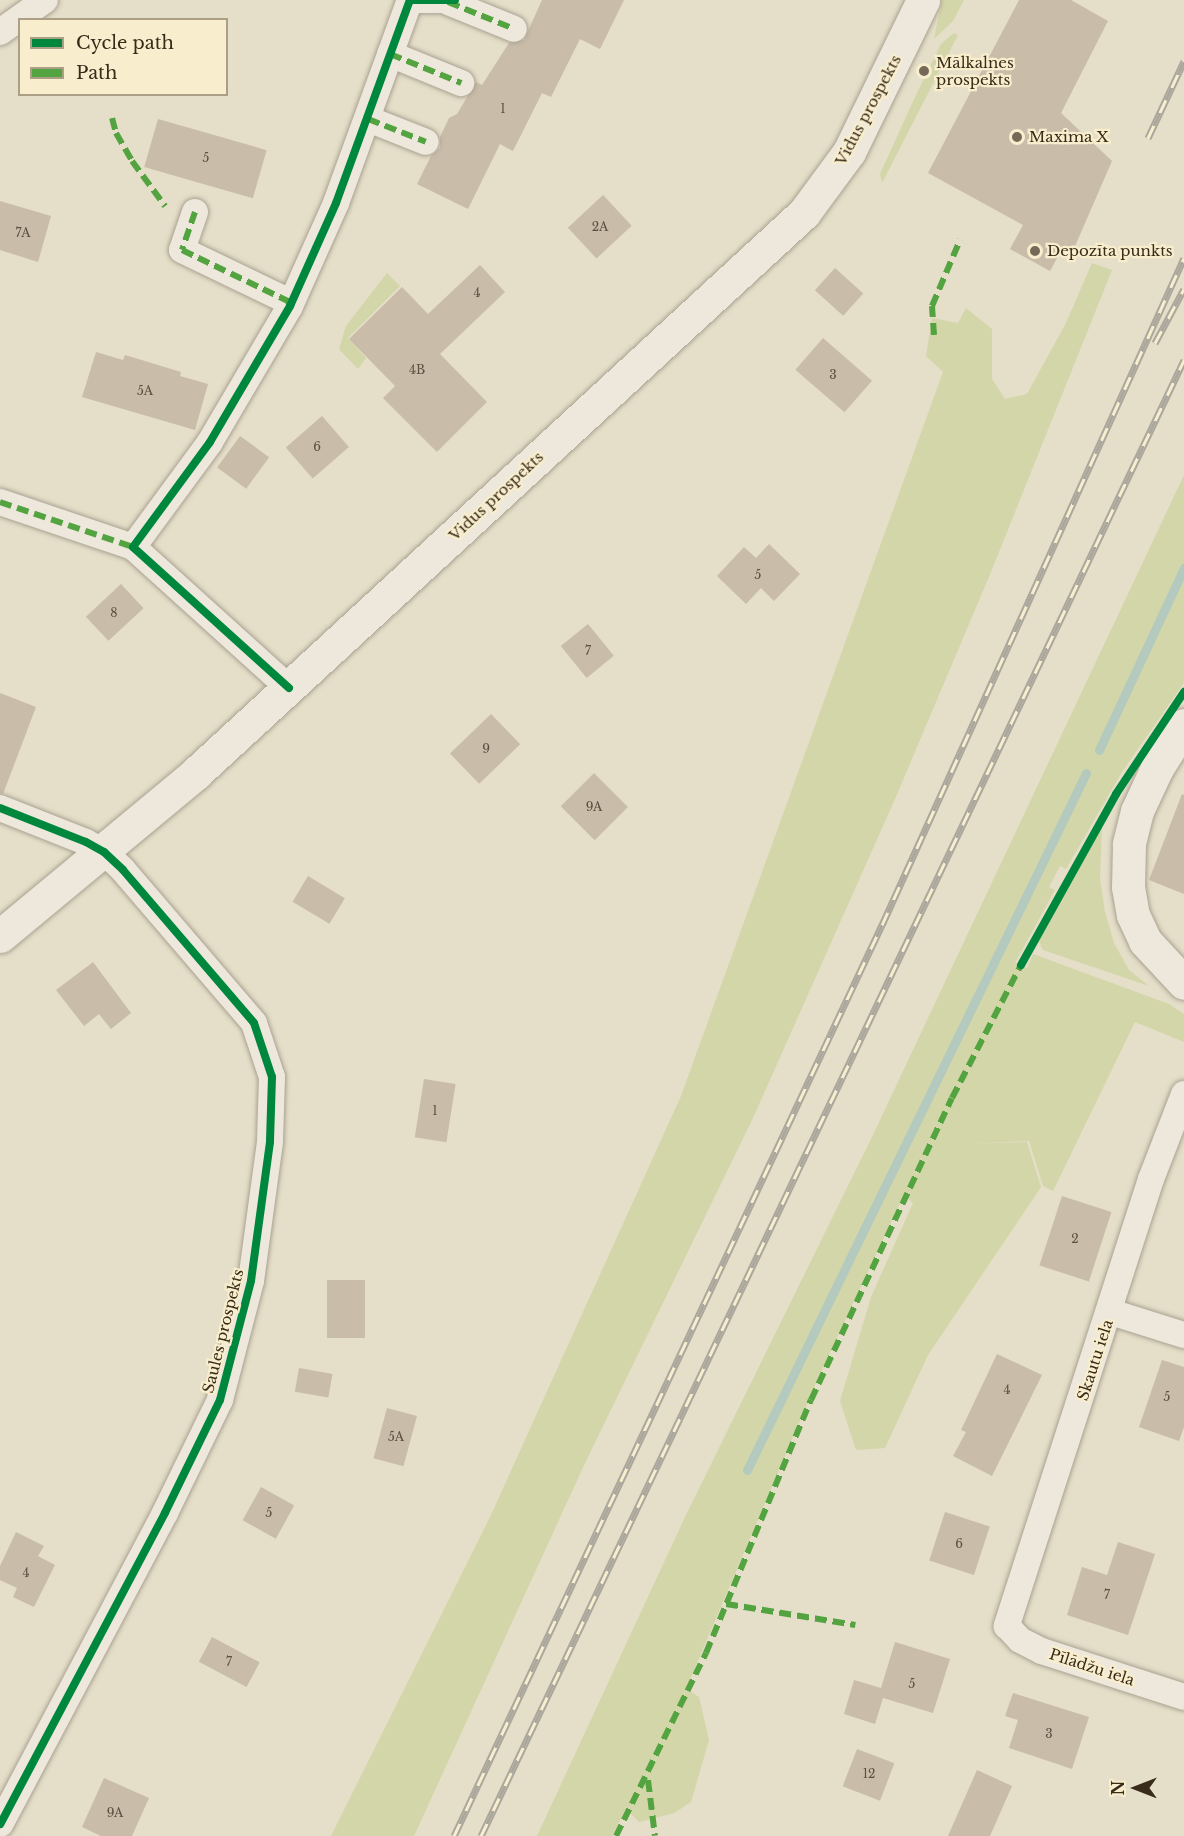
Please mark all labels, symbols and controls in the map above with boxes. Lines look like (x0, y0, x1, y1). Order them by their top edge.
legend (18, 18, 228, 96)
text: Cycle path (76, 32, 174, 54)
street label: Vidus prospekts (831, 52, 905, 168)
place label: Mālkalnes prospekts (936, 53, 1014, 88)
text: Path (76, 62, 117, 84)
marker: Mālkalnes prospekts (917, 64, 931, 78)
house number: 1 (500, 102, 506, 116)
place label: Maxima X (1029, 128, 1109, 146)
marker: Maxima X (1010, 130, 1024, 144)
house number: 5 (203, 151, 209, 165)
house number: 2A (592, 220, 608, 234)
house number: 7A (16, 226, 30, 240)
place label: Depozīta punkts (1047, 242, 1173, 260)
marker: Depozīta punkts (1028, 244, 1042, 258)
house number: 4 (473, 286, 481, 300)
house number: 4B (409, 363, 425, 377)
house number: 3 (829, 368, 837, 382)
house number: 5A (137, 384, 153, 398)
house number: 6 (313, 440, 321, 454)
street label: Vidus prospekts (445, 448, 547, 544)
house number: 5 (755, 568, 761, 582)
house number: 8 (110, 606, 118, 620)
house number: 7 (585, 644, 591, 658)
house number: 9 (482, 742, 490, 756)
house number: 9A (586, 800, 602, 814)
house number: 1 (432, 1104, 438, 1118)
house number: 2 (1071, 1232, 1079, 1246)
street label: Saules prospekts (199, 1267, 247, 1395)
street label: Skautu iela (1073, 1317, 1117, 1403)
house number: 4 (1003, 1383, 1011, 1397)
house number: 5 (1164, 1390, 1170, 1404)
house number: 5A (388, 1430, 404, 1444)
house number: 5 (266, 1506, 272, 1520)
house number: 6 (955, 1537, 963, 1551)
house number: 4 (22, 1566, 30, 1580)
house number: 7 (1104, 1588, 1110, 1602)
street label: Pīlādžu iela (1047, 1645, 1137, 1689)
house number: 7 (226, 1655, 232, 1669)
house number: 5 (909, 1677, 915, 1691)
house number: 3 (1045, 1727, 1053, 1741)
north arrow (1106, 1758, 1166, 1818)
house number: 12 (863, 1767, 875, 1781)
text: N (1108, 1780, 1128, 1796)
house number: 9A (107, 1806, 123, 1820)

